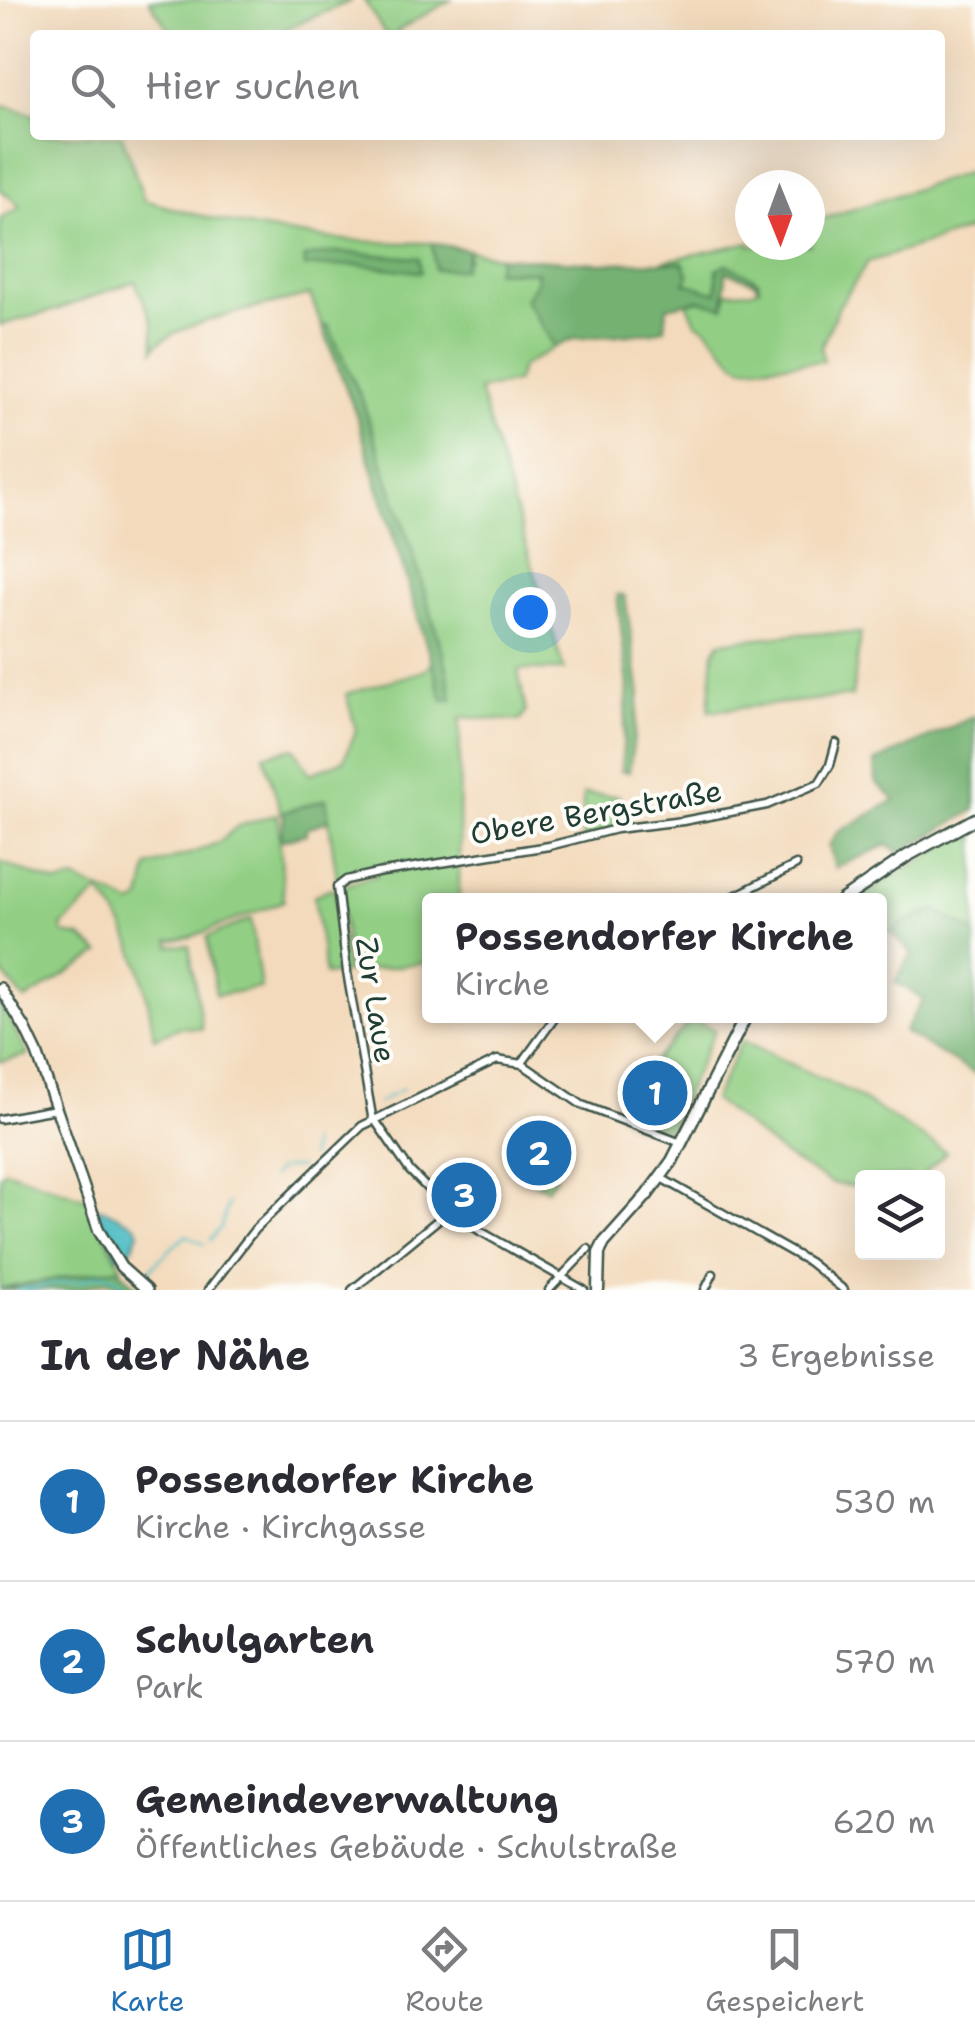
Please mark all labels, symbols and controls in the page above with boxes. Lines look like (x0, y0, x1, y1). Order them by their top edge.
search box (30, 30, 945, 140)
icon: search (65, 58, 120, 113)
text: Hier suchen (145, 60, 360, 111)
north arrow (735, 170, 825, 260)
your location (505, 587, 556, 638)
street label: Obere Bergstraße (467, 770, 725, 854)
popup (422, 893, 887, 1023)
text: Possendorfer Kirche (455, 911, 854, 962)
street label: Zur Laue (346, 934, 406, 1066)
text: Kirche (455, 962, 550, 1005)
pin: 1 (622, 1056, 688, 1130)
pin: 2 (506, 1116, 572, 1190)
pin: 3 (432, 1158, 496, 1232)
map controls (855, 1170, 945, 1260)
button: layers (855, 1170, 945, 1260)
text: In der Nähe (40, 1327, 310, 1383)
text: 3 Ergebnisse (737, 1334, 935, 1377)
text: Possendorfer Kirche (135, 1454, 534, 1505)
text: 1 (65, 1480, 80, 1523)
text: 530 m (834, 1480, 935, 1523)
text: Kirche · Kirchgasse (135, 1505, 426, 1548)
text: Schulgarten (135, 1614, 374, 1665)
text: 2 (61, 1640, 84, 1683)
text: 570 m (834, 1640, 935, 1683)
text: Park (135, 1665, 204, 1708)
text: Gemeindeverwaltung (135, 1774, 558, 1825)
text: 3 (61, 1800, 84, 1843)
text: 620 m (832, 1800, 935, 1843)
text: Öffentliches Gebäude · Schulstraße (135, 1825, 678, 1868)
tab: Karte (110, 1922, 184, 2020)
tab: Route (405, 1922, 484, 2020)
tab: Gespeichert (705, 1922, 865, 2020)

